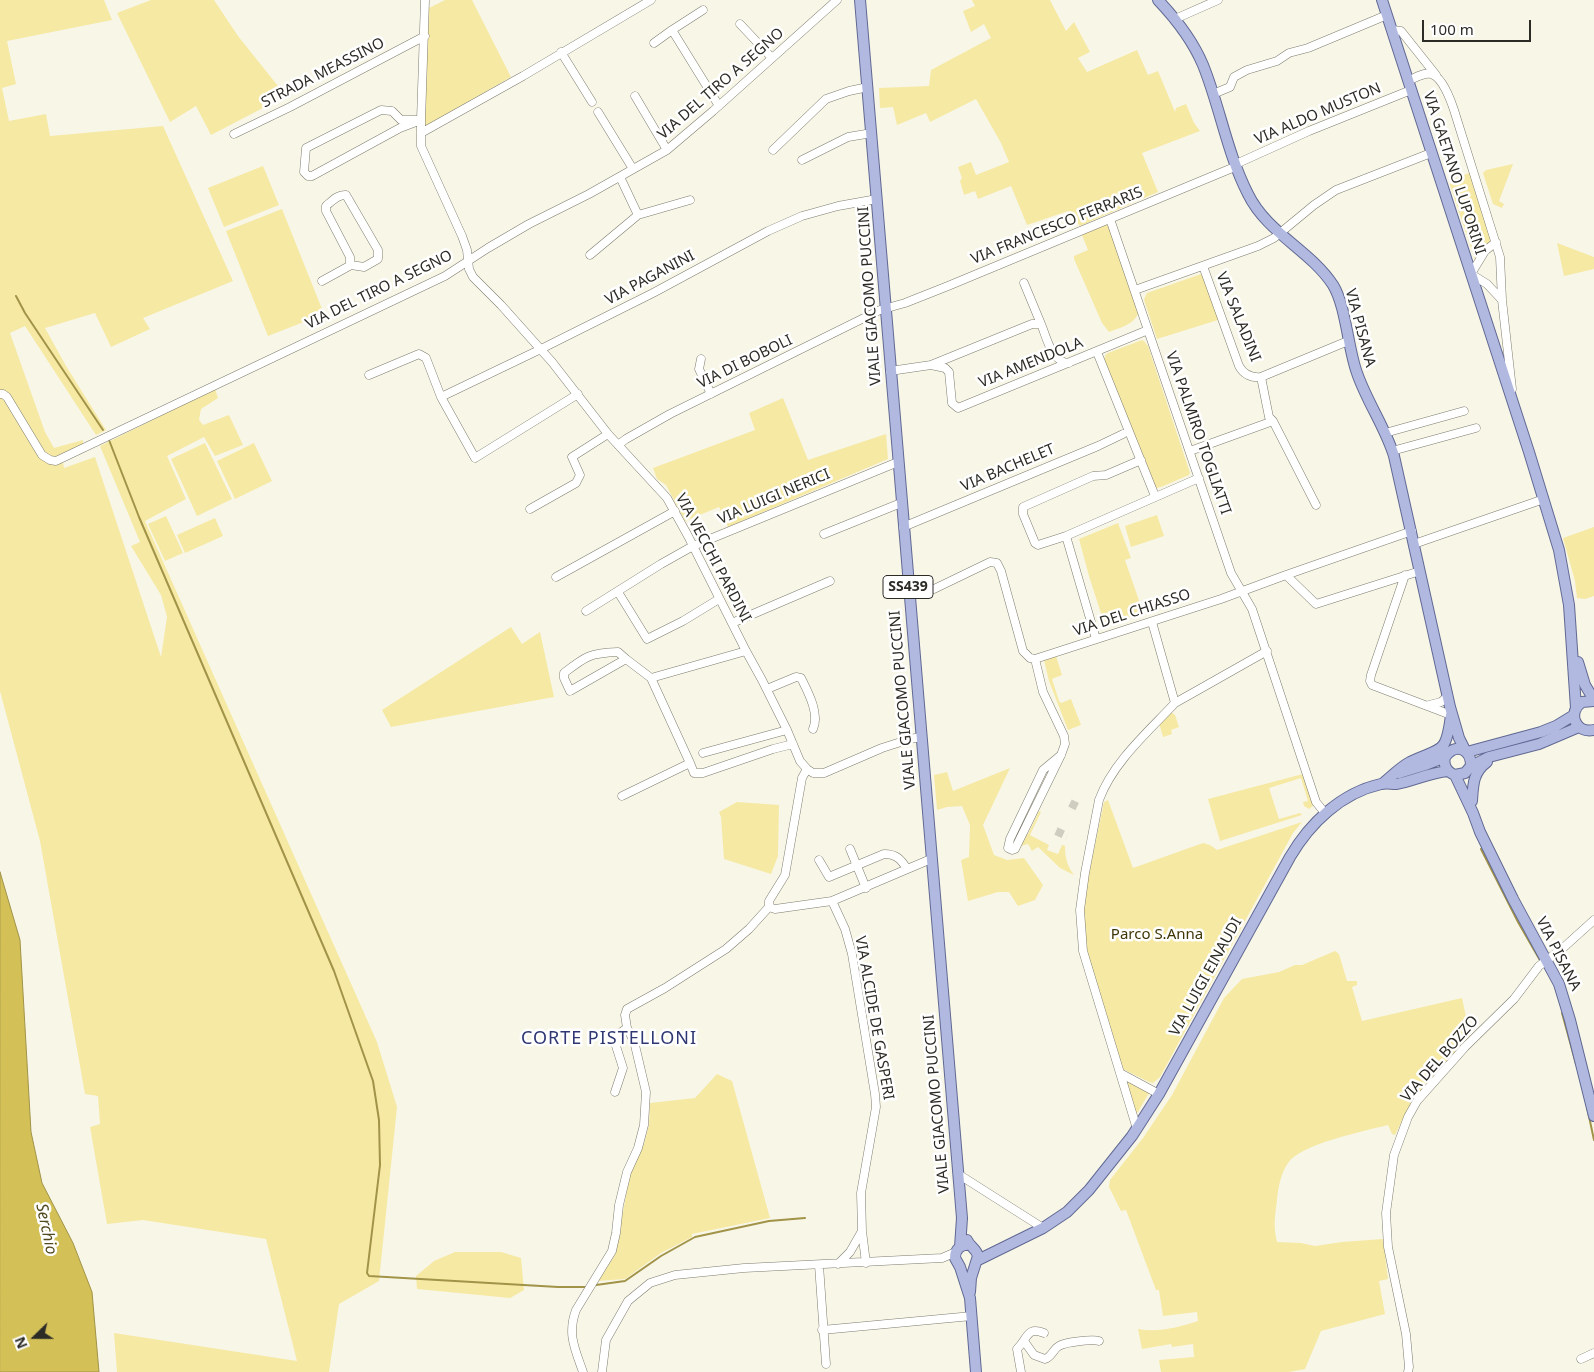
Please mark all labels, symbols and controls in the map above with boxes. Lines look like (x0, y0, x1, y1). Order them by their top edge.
scale bar (1424, 10, 1533, 42)
text: 100 m (1430, 19, 1474, 39)
street label: VIA DEL TIRO A SEGNO (654, 24, 788, 144)
street label: STRADA MEASSINO (258, 34, 388, 112)
street label: VIA ALDO MUSTON (1252, 79, 1384, 149)
street label: VIA GAETANO LUPORINI (1419, 89, 1489, 257)
street label: VIA FRANCESCO FERRARIS (969, 183, 1145, 269)
street label: VIALE GIACOMO PUCCINI (855, 206, 885, 386)
street label: VIA DEL TIRO A SEGNO (303, 247, 455, 333)
street label: VIA PAGANINI (602, 247, 698, 309)
street label: VIA SALADINI (1212, 269, 1264, 365)
street label: VIA PISANA (1341, 287, 1379, 369)
street label: VIA DI BOBOLI (695, 331, 795, 393)
street label: VIA AMENDOLA (976, 334, 1086, 392)
street label: VIA PALMIRO TOGLIATTI (1162, 349, 1234, 517)
street label: VIA BACHELET (958, 440, 1058, 496)
street label: VIA LUIGI NERICI (715, 465, 833, 529)
street label: VIA VECCHI PARDINI (671, 490, 755, 626)
road number: SS439 (883, 576, 933, 598)
street label: VIA DEL CHIASSO (1071, 586, 1193, 640)
street label: VIALE GIACOMO PUCCINI (886, 610, 920, 790)
street label: VIA PISANA (1532, 914, 1584, 994)
street label: VIA LUIGI EINAUDI (1166, 915, 1246, 1039)
park label: Parco S.Anna (1111, 926, 1203, 944)
street label: VIA ALCIDE DE GASPERI (851, 935, 897, 1101)
street label: VIA DEL BOZZO (1398, 1012, 1482, 1106)
street label: VIALE GIACOMO PUCCINI (920, 1014, 954, 1194)
district label: CORTE PISTELLONI (519, 1028, 699, 1050)
water label: Serchio (31, 1202, 61, 1256)
north arrow (10, 1312, 60, 1362)
text: N (10, 1334, 32, 1352)

